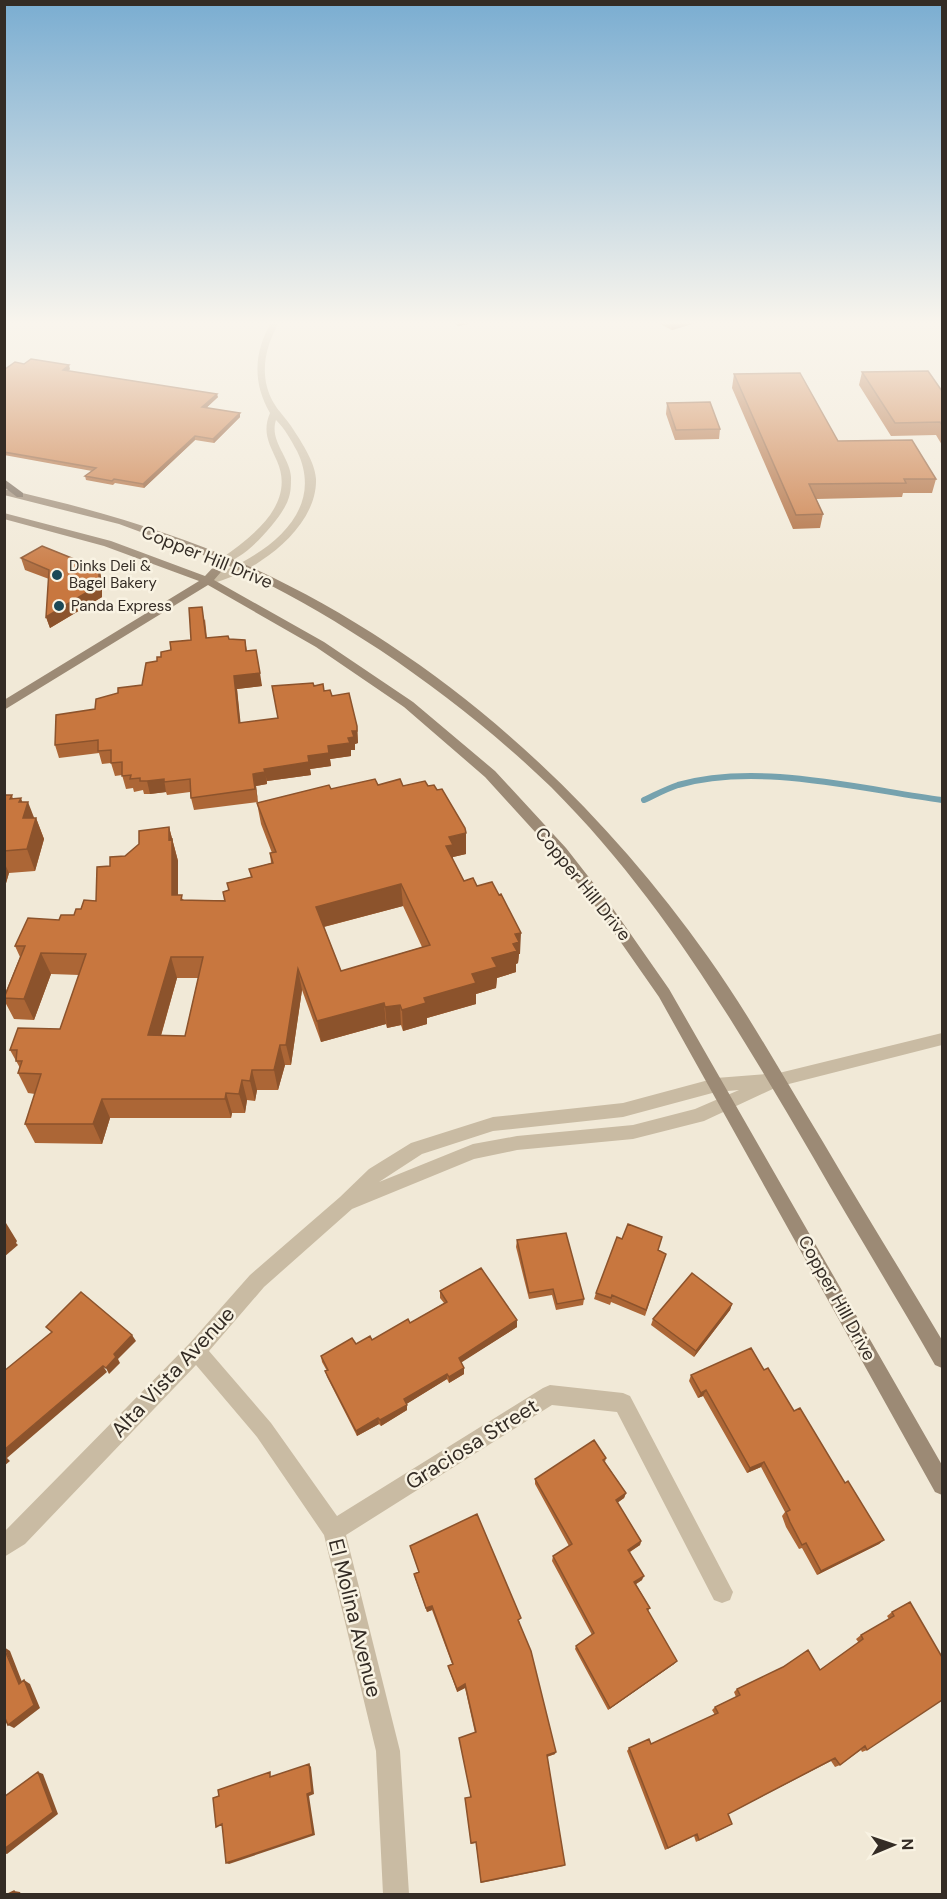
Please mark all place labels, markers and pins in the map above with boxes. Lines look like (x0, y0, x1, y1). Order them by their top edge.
place label: Dinks Deli & Bagel Bakery (69, 556, 157, 593)
marker: Dinks Deli & Bagel Bakery (50, 568, 64, 582)
place label: Panda Express (71, 596, 172, 616)
marker: Panda Express (52, 599, 66, 613)

